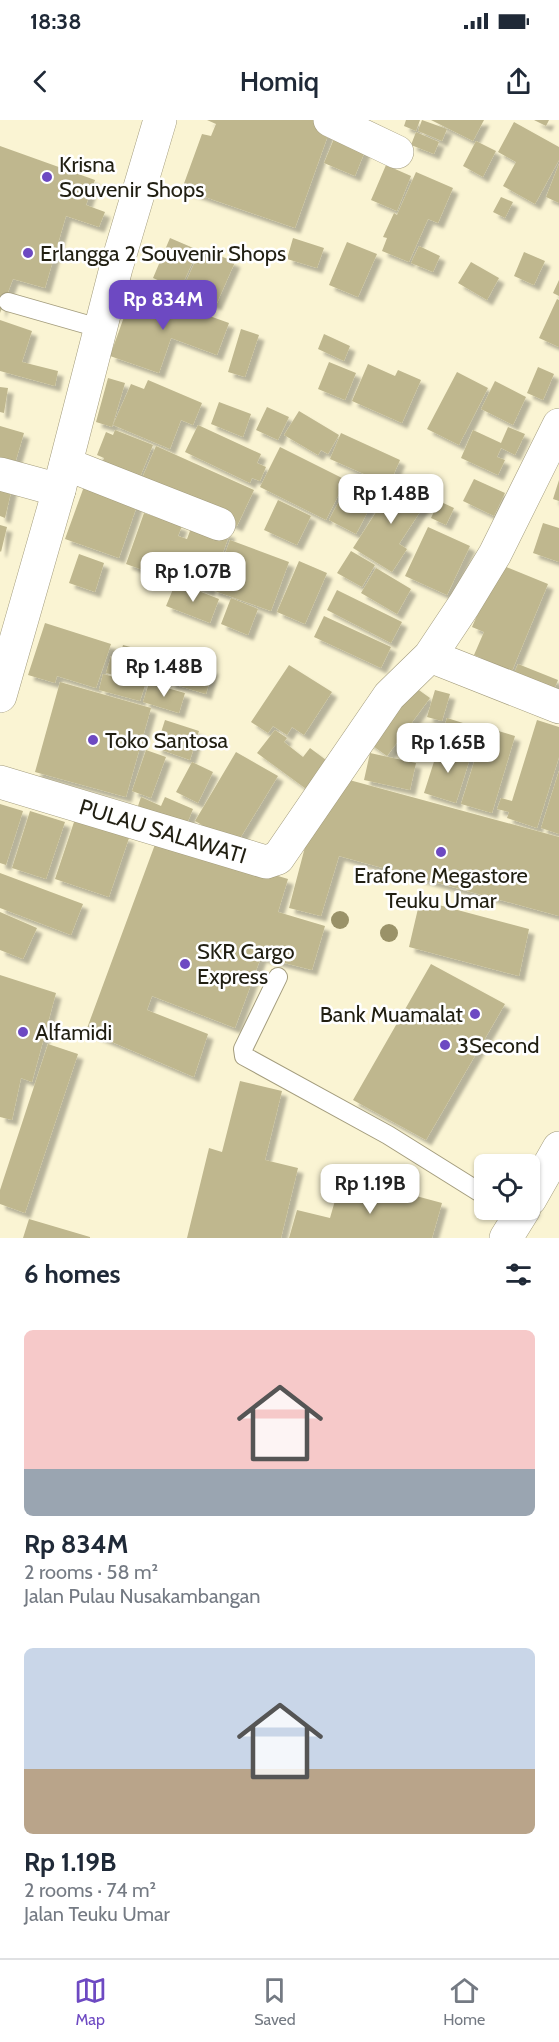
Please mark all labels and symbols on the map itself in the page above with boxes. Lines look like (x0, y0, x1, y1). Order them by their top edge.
place label: Krisna Souvenir Shops (59, 151, 204, 203)
marker: Krisna Souvenir Shops (40, 170, 54, 184)
place label: Erlangga 2 Souvenir Shops (40, 240, 286, 267)
marker: Erlangga 2 Souvenir Shops (21, 246, 35, 260)
pin: Rp 834M (108, 280, 218, 331)
pin: Rp 1.48B (329, 474, 453, 525)
pin: Rp 1.07B (131, 552, 255, 603)
pin: Rp 1.48B (102, 647, 226, 698)
pin: Rp 1.65B (386, 723, 510, 774)
place label: Toko Santosa (105, 727, 229, 754)
marker: Toko Santosa (86, 733, 100, 747)
street label: PULAU SALAWATI (76, 793, 250, 870)
marker: Erafone Megastore Teuku Umar (434, 845, 448, 859)
place label: Erafone Megastore Teuku Umar (354, 862, 528, 914)
place label: SKR Cargo Express (197, 938, 295, 990)
marker: SKR Cargo Express (178, 957, 192, 971)
place label: Bank Muamalat (320, 1001, 464, 1028)
marker: Bank Muamalat (468, 1007, 482, 1021)
place label: Alfamidi (35, 1019, 112, 1046)
marker: Alfamidi (16, 1025, 30, 1039)
place label: 3Second (457, 1032, 539, 1059)
marker: 3Second (438, 1038, 452, 1052)
pin: Rp 1.19B (308, 1164, 432, 1215)

